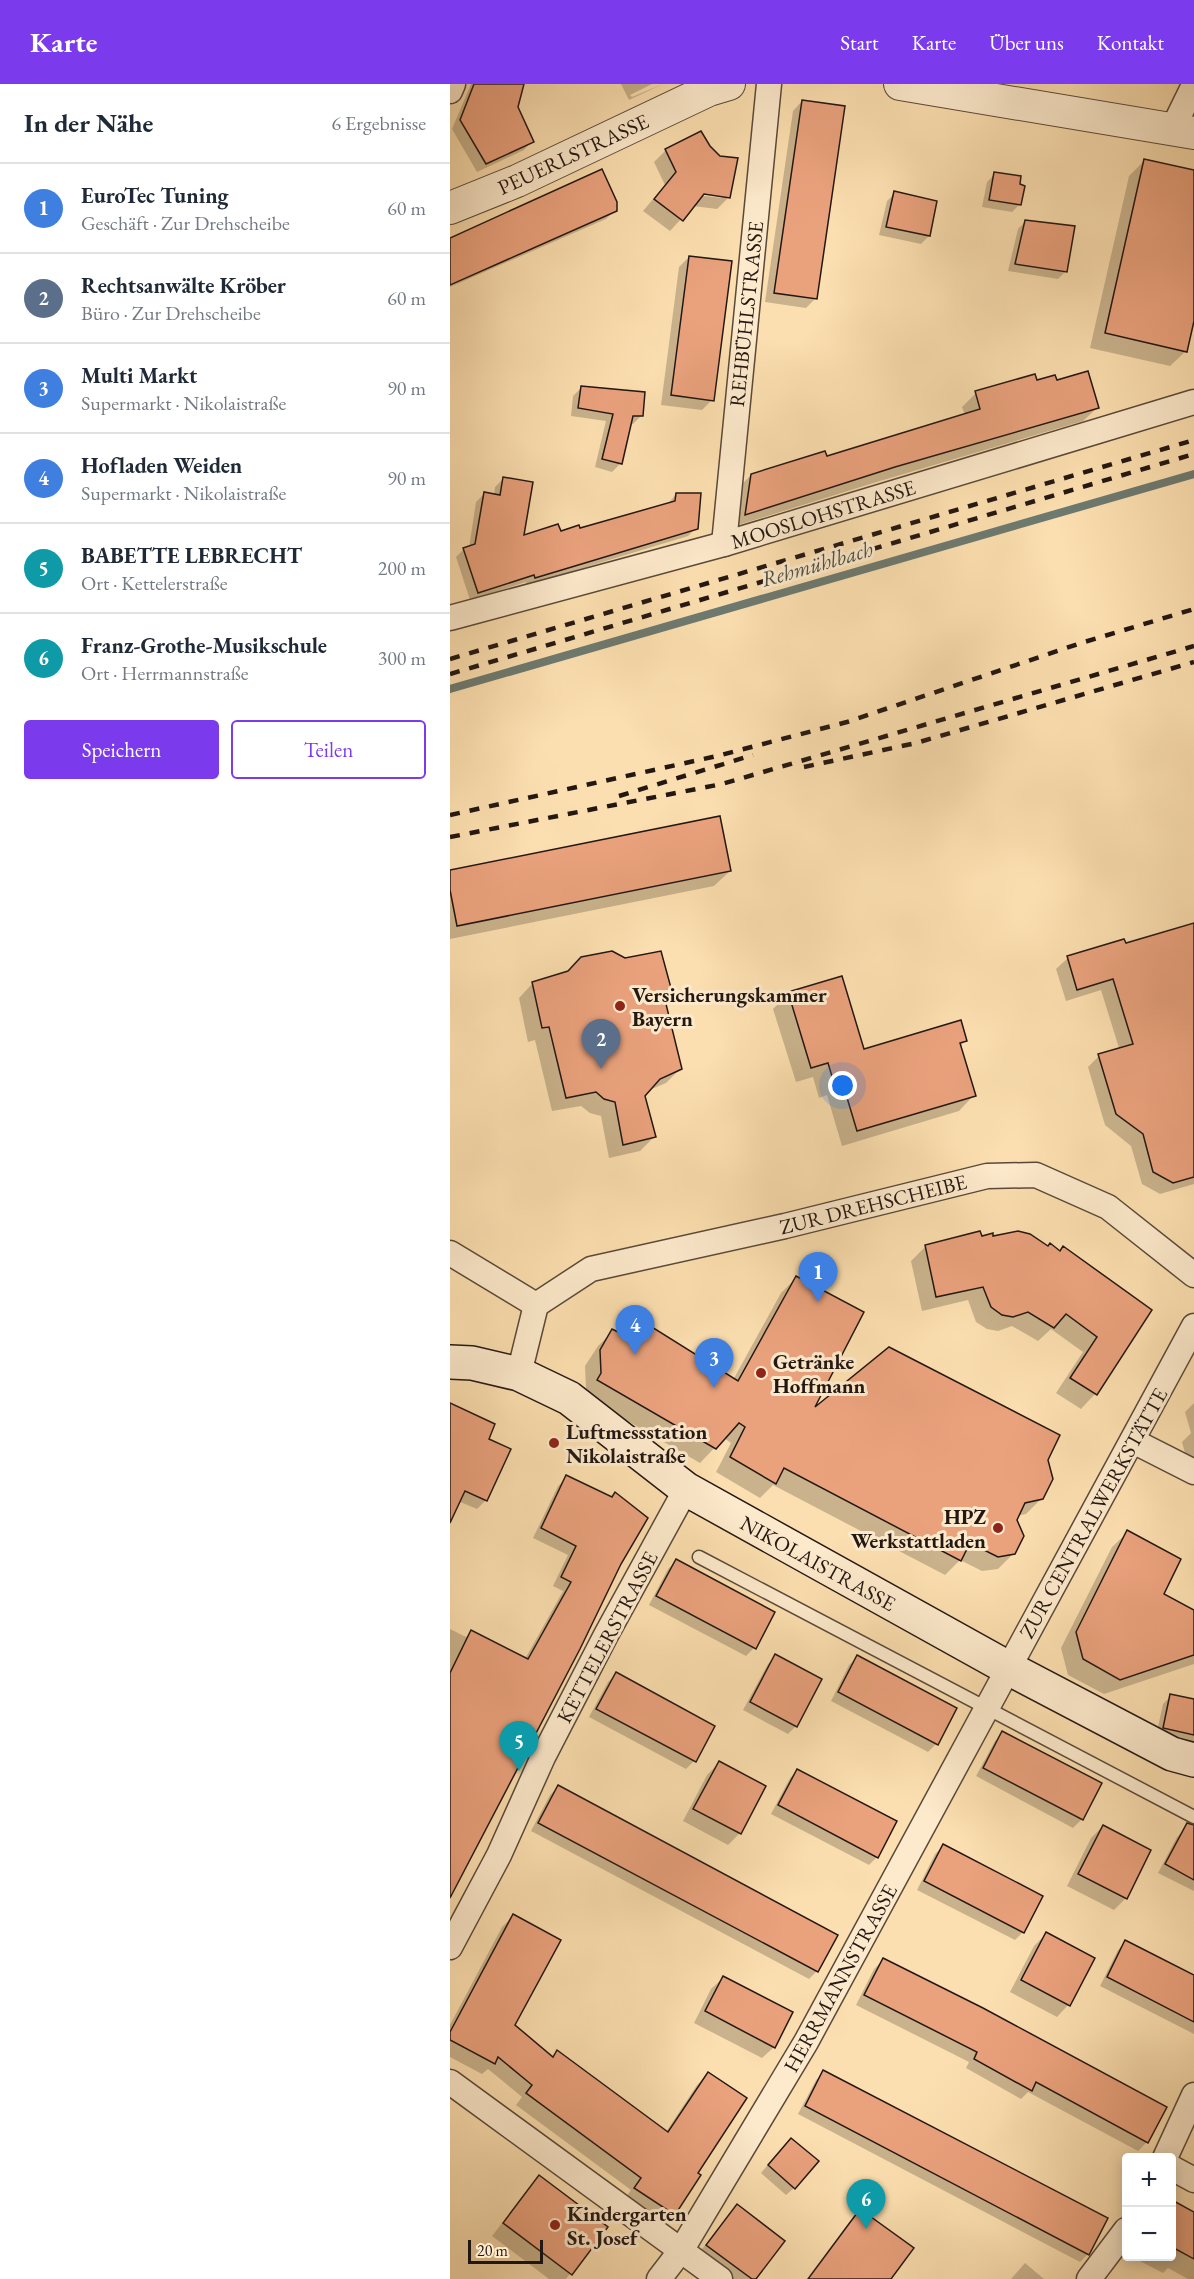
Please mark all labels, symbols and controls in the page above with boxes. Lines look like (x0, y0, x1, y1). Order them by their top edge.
text: Karte (30, 24, 97, 60)
text: Start (840, 29, 879, 56)
text: Karte (912, 29, 956, 56)
text: Über uns (989, 29, 1064, 56)
text: Kontakt (1097, 29, 1164, 56)
text: In der Nähe (24, 106, 153, 140)
street label: PEUERLSTRASSE (493, 107, 653, 201)
text: 6 Ergebnisse (331, 110, 426, 136)
text: EuroTec Tuning (81, 181, 229, 210)
text: 1 (38, 195, 49, 221)
text: 60 m (387, 195, 426, 221)
text: Geschäft · Zur Drehscheibe (81, 210, 290, 236)
street label: REHBÜHLSTRASSE (723, 220, 769, 408)
text: Rechtsanwälte Kröber (81, 271, 286, 300)
text: 2 (38, 285, 49, 311)
text: 60 m (387, 285, 426, 311)
text: Büro · Zur Drehscheibe (81, 300, 261, 326)
text: Multi Markt (81, 361, 197, 390)
text: 3 (38, 375, 49, 401)
text: 90 m (387, 375, 426, 401)
text: Supermarkt · Nikolaistraße (81, 390, 286, 416)
text: Hofladen Weiden (81, 451, 242, 480)
text: 4 (38, 465, 49, 491)
text: 90 m (387, 465, 426, 491)
street label: MOOSLOHSTRASSE (727, 473, 919, 555)
text: Supermarkt · Nikolaistraße (81, 480, 286, 506)
water label: Rehmühlbach (758, 534, 877, 594)
text: BABETTE LEBRECHT (81, 541, 302, 570)
text: 5 (38, 555, 49, 581)
text: 200 m (378, 555, 426, 581)
text: Ort · Kettelerstraße (81, 570, 228, 596)
text: Franz-Grothe-Musikschule (81, 631, 327, 660)
text: 6 (38, 645, 49, 671)
text: 300 m (378, 645, 426, 671)
text: Ort · Herrmannstraße (81, 660, 249, 686)
button: Speichern (24, 720, 219, 779)
button: Teilen (231, 720, 426, 779)
place label: Versicherungskammer Bayern (632, 981, 827, 1032)
marker: Versicherungskammer Bayern (613, 999, 627, 1013)
pin: 2 (582, 1020, 620, 1069)
your location (828, 1071, 857, 1100)
street label: ZUR DREHSCHEIBE (777, 1168, 969, 1240)
pin: 1 (798, 1252, 838, 1302)
pin: 4 (616, 1306, 654, 1355)
pin: 3 (694, 1338, 734, 1388)
place label: Getränke Hoffmann (773, 1348, 866, 1399)
marker: Getränke Hoffmann (754, 1366, 768, 1380)
street label: ZUR CENTRALWERKSTÄTTE (1013, 1383, 1173, 1643)
place label: Luftmessstation Nikolaistraße (566, 1418, 707, 1469)
marker: Luftmessstation Nikolaistraße (547, 1436, 561, 1450)
place label: HPZ Werkstattladen (851, 1503, 986, 1554)
street label: NIKOLAISTRASSE (736, 1509, 901, 1617)
marker: HPZ Werkstattladen (991, 1521, 1005, 1535)
street label: KETTELERSTRASSE (550, 1546, 664, 1728)
pin: 5 (500, 1722, 538, 1771)
street label: HERRMANNSTRASSE (777, 1879, 903, 2077)
map controls (1122, 2153, 1176, 2261)
button: + (1122, 2153, 1176, 2207)
pin: 6 (846, 2180, 886, 2229)
place label: Kindergarten St. Josef (567, 2200, 687, 2251)
button: − (1122, 2207, 1176, 2261)
marker: Kindergarten St. Josef (548, 2218, 562, 2232)
scale bar (468, 2237, 543, 2264)
text: 20 m (477, 2240, 508, 2261)

